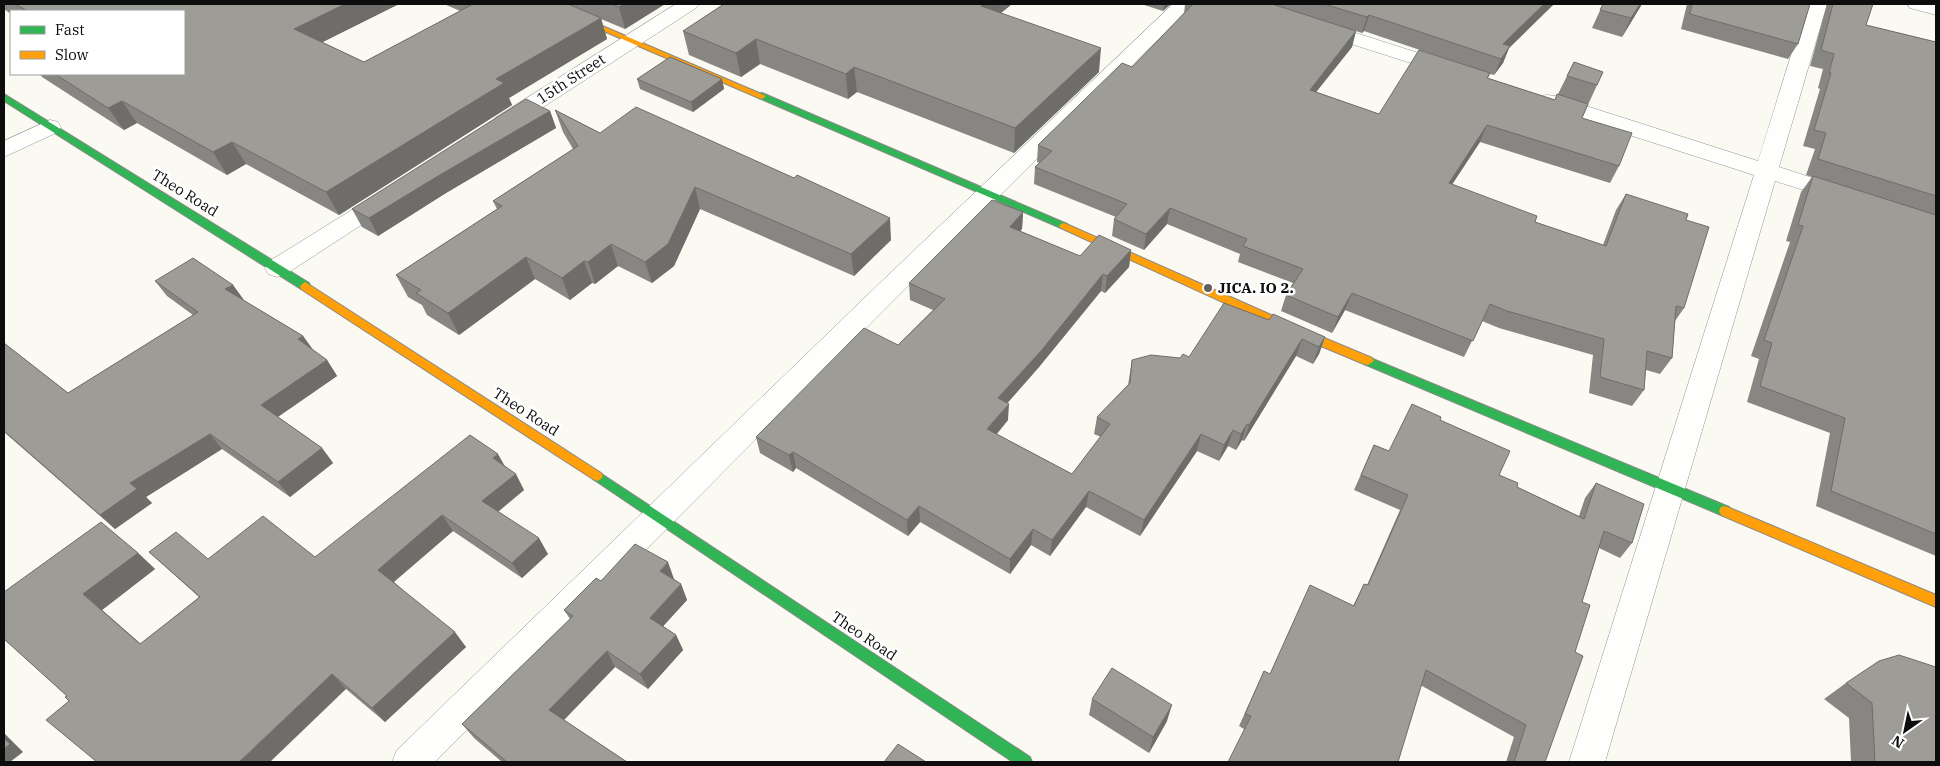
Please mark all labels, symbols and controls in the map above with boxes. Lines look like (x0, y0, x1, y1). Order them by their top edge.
legend (10, 10, 185, 75)
text: Fast (55, 20, 85, 39)
text: Slow (55, 45, 89, 64)
street label: 15th Street (533, 49, 609, 108)
street label: Theo Road (148, 165, 222, 220)
place label: JICA. IO 2. (1218, 278, 1294, 297)
marker: JICA. IO 2. (1202, 282, 1214, 294)
street label: Theo Road (490, 383, 563, 440)
street label: Theo Road (828, 607, 901, 664)
north arrow (1880, 706, 1930, 756)
text: N (1888, 731, 1907, 752)

